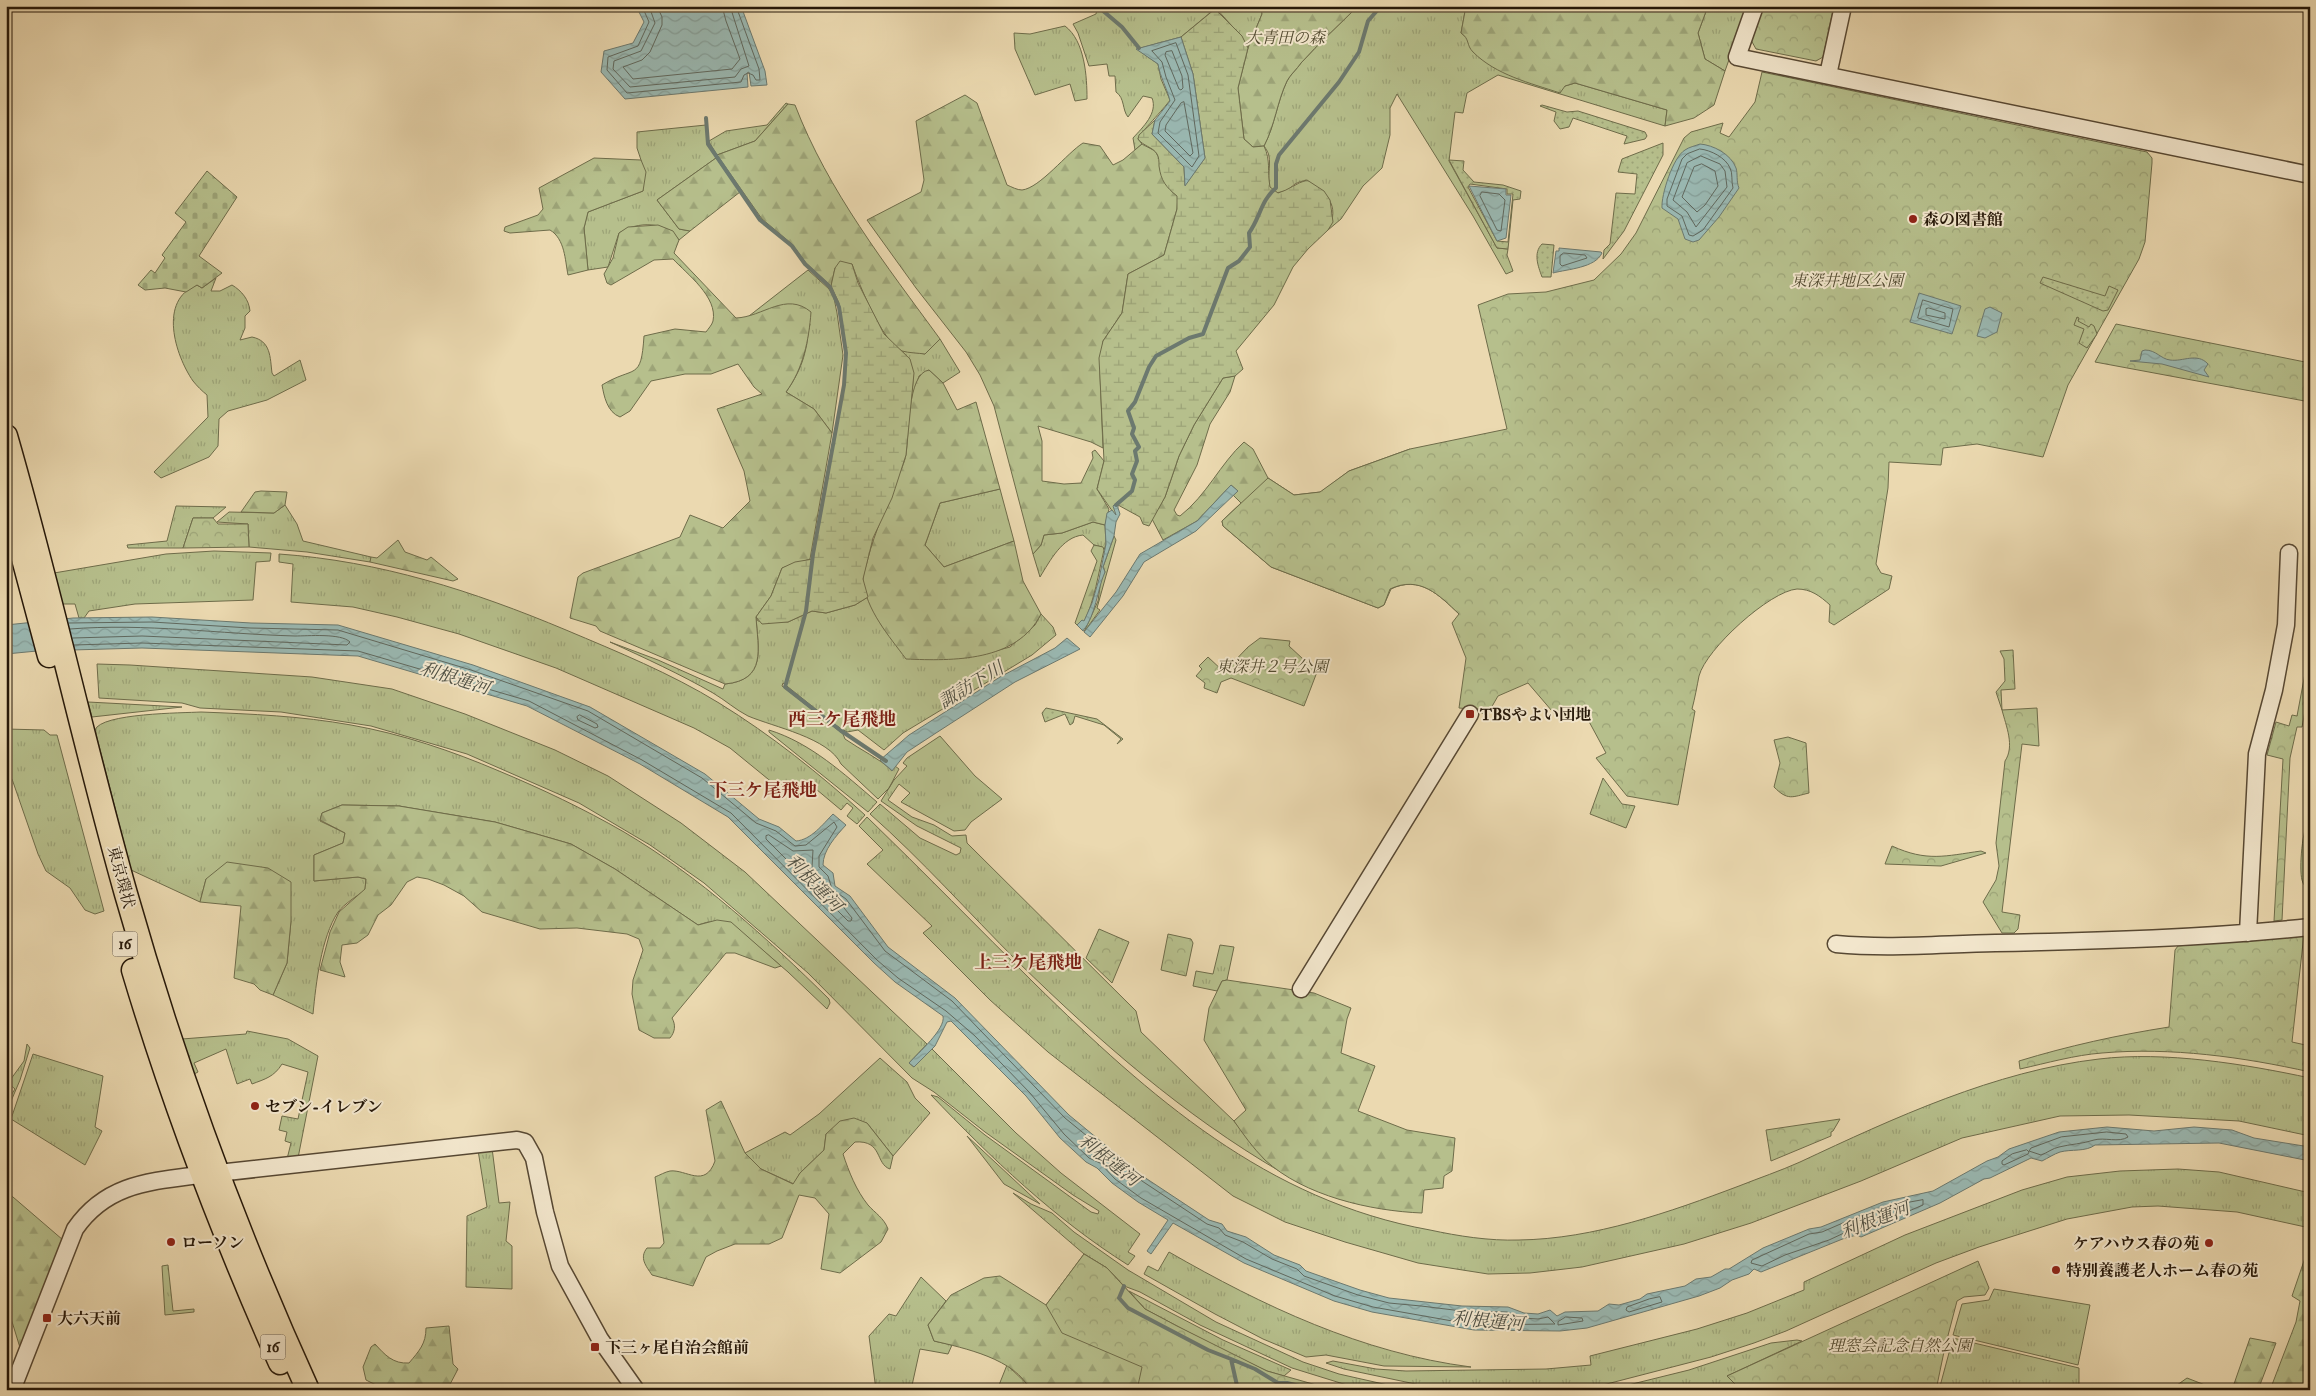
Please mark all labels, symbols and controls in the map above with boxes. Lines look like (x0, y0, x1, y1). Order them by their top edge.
park label: 大青田の森 (1245, 28, 1327, 48)
place label: 森の図書館 (1923, 210, 2003, 230)
marker: 森の図書館 (1907, 213, 1919, 225)
park label: 東深井地区公園 (1791, 271, 1906, 291)
water label: 諏訪下川 (934, 656, 1010, 714)
water label: 利根運河 (417, 657, 496, 701)
park label: 東深井２号公園 (1216, 657, 1331, 677)
place label: TBSやよい団地 (1479, 705, 1591, 725)
district label: 西三ケ尾飛地 (788, 708, 896, 731)
marker: TBSやよい団地 (1464, 708, 1476, 720)
district label: 下三ケ尾飛地 (709, 779, 817, 802)
street label: 東京環状 (103, 844, 139, 911)
water label: 利根運河 (780, 849, 849, 919)
road number: 16 (112, 932, 138, 956)
district label: 上三ケ尾飛地 (974, 951, 1082, 974)
place label: セブン-イレブン (265, 1097, 383, 1117)
marker: セブン-イレブン (249, 1100, 261, 1112)
water label: 利根運河 (1073, 1129, 1147, 1193)
water label: 利根運河 (1837, 1196, 1916, 1244)
place label: ローソン (181, 1233, 244, 1253)
place label: ケアハウス春の苑 (2073, 1234, 2200, 1254)
marker: ローソン (165, 1236, 177, 1248)
marker: ケアハウス春の苑 (2203, 1237, 2215, 1249)
place label: 特別養護老人ホーム春の苑 (2066, 1261, 2259, 1281)
marker: 特別養護老人ホーム春の苑 (2050, 1264, 2062, 1276)
water label: 利根運河 (1451, 1307, 1528, 1336)
place label: 大六天前 (57, 1309, 121, 1329)
marker: 大六天前 (41, 1312, 53, 1324)
road number: 16 (260, 1334, 286, 1360)
park label: 理窓会記念自然公園 (1828, 1336, 1975, 1356)
place label: 下三ヶ尾自治会館前 (605, 1338, 749, 1358)
marker: 下三ヶ尾自治会館前 (589, 1341, 601, 1353)

